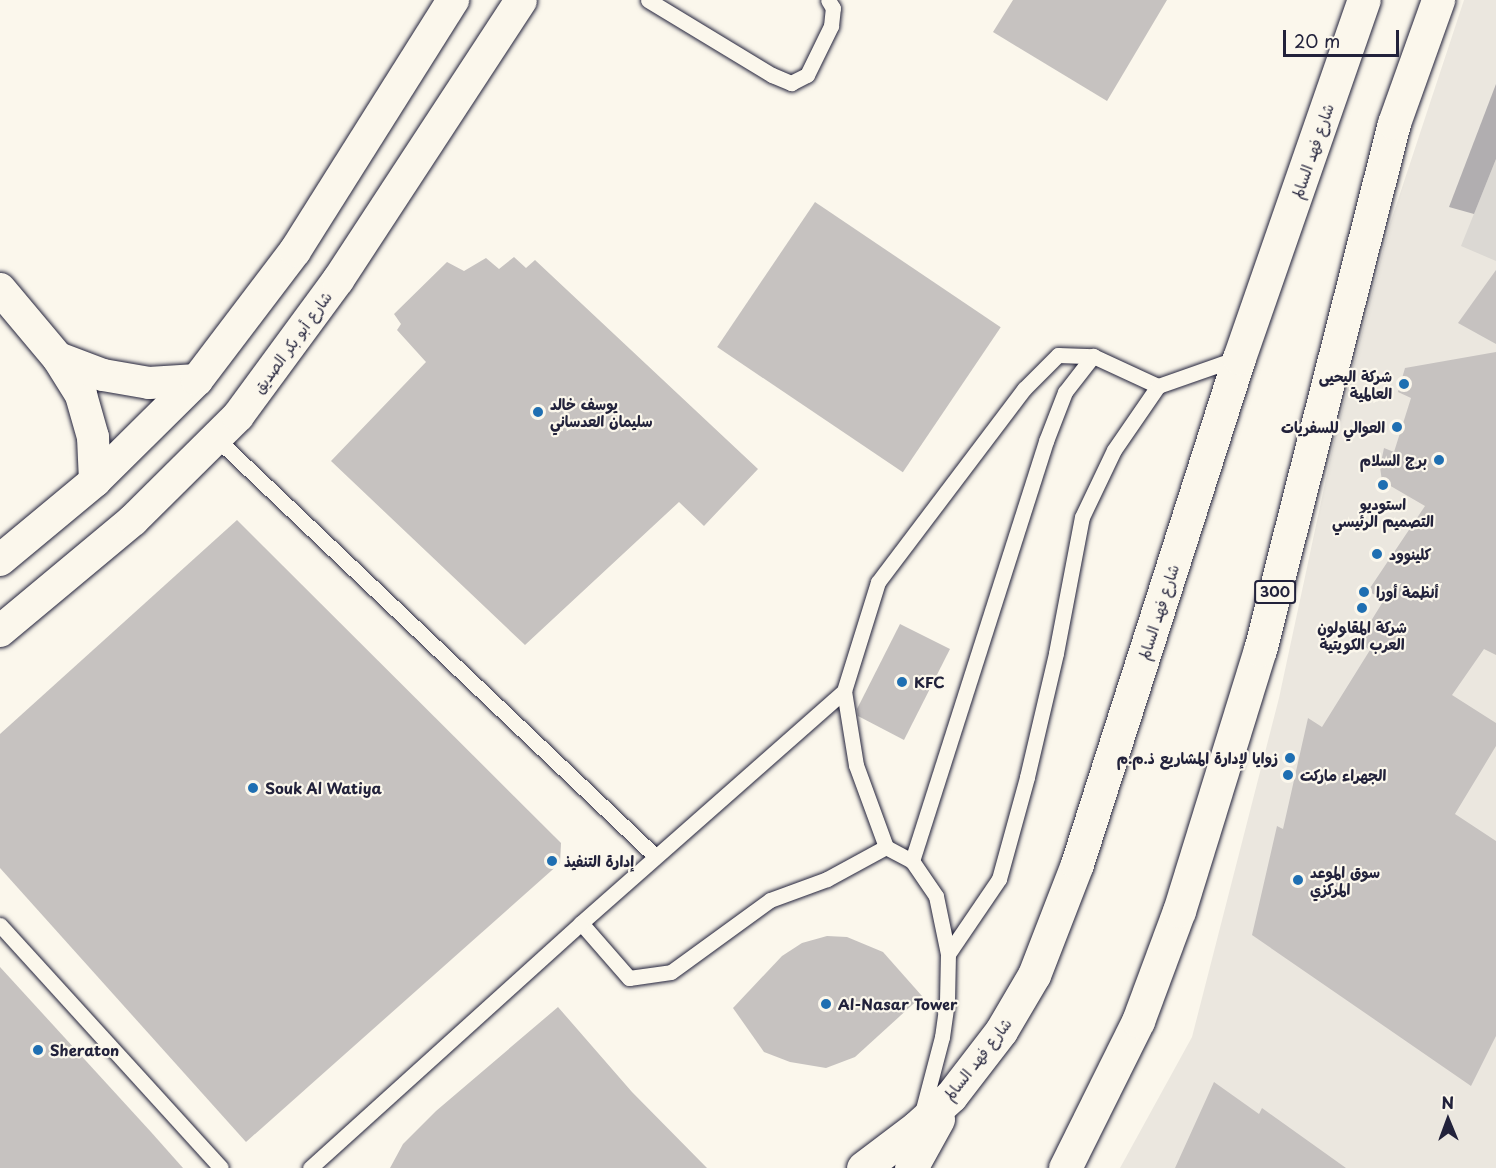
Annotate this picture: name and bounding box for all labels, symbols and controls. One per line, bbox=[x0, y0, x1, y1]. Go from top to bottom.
scale bar bbox=[1286, 18, 1402, 56]
text: 20 m bbox=[1294, 27, 1340, 54]
street label: شارع فهد السالم bbox=[1287, 101, 1337, 201]
street label: شارع أبو بكر الصديق bbox=[249, 288, 335, 396]
place label: شركة اليحيى العالمية bbox=[1319, 366, 1392, 401]
marker: شركة اليحيى العالمية bbox=[1397, 377, 1411, 391]
place label: يوسف خالد سليمان العدساني bbox=[550, 394, 653, 429]
marker: يوسف خالد سليمان العدساني bbox=[531, 405, 545, 419]
place label: العوالي للسفريات bbox=[1281, 418, 1385, 436]
marker: العوالي للسفريات bbox=[1390, 420, 1404, 434]
place label: برج السلام bbox=[1360, 451, 1427, 469]
marker: برج السلام bbox=[1432, 453, 1446, 467]
marker: استوديو التصميم الرئيسي bbox=[1376, 478, 1390, 492]
place label: استوديو التصميم الرئيسي bbox=[1332, 494, 1434, 529]
place label: كلينوود bbox=[1389, 545, 1431, 563]
marker: كلينوود bbox=[1370, 547, 1384, 561]
street label: شارع فهد السالم bbox=[1134, 562, 1182, 662]
road number: 300 bbox=[1254, 581, 1296, 603]
place label: أنظمة أورا bbox=[1376, 583, 1438, 601]
marker: أنظمة أورا bbox=[1357, 585, 1371, 599]
marker: شركة المقاولون العرب الكويتية bbox=[1355, 601, 1369, 615]
place label: شركة المقاولون العرب الكويتية bbox=[1317, 617, 1407, 652]
place label: KFC bbox=[914, 673, 945, 691]
marker: KFC bbox=[895, 675, 909, 689]
place label: زوايا لإدارة المشاريع ذ.م.م bbox=[1117, 749, 1278, 767]
marker: زوايا لإدارة المشاريع ذ.م.م bbox=[1283, 751, 1297, 765]
place label: الجهراء ماركت bbox=[1300, 766, 1386, 784]
marker: الجهراء ماركت bbox=[1281, 768, 1295, 782]
place label: Souk Al Watiya bbox=[265, 779, 385, 797]
marker: Souk Al Watiya bbox=[246, 781, 260, 795]
place label: إدارة التنفيذ bbox=[564, 852, 634, 870]
marker: إدارة التنفيذ bbox=[545, 854, 559, 868]
place label: سوق الموعد المركزي bbox=[1310, 862, 1380, 897]
marker: سوق الموعد المركزي bbox=[1291, 873, 1305, 887]
place label: Al-Nasar Tower bbox=[838, 995, 958, 1013]
marker: Al-Nasar Tower bbox=[819, 997, 833, 1011]
street label: شارع فهد السالم bbox=[939, 1014, 1015, 1104]
place label: Sheraton bbox=[50, 1041, 119, 1059]
marker: Sheraton bbox=[31, 1043, 45, 1057]
north arrow bbox=[1418, 1090, 1478, 1150]
text: N bbox=[1441, 1090, 1454, 1114]

